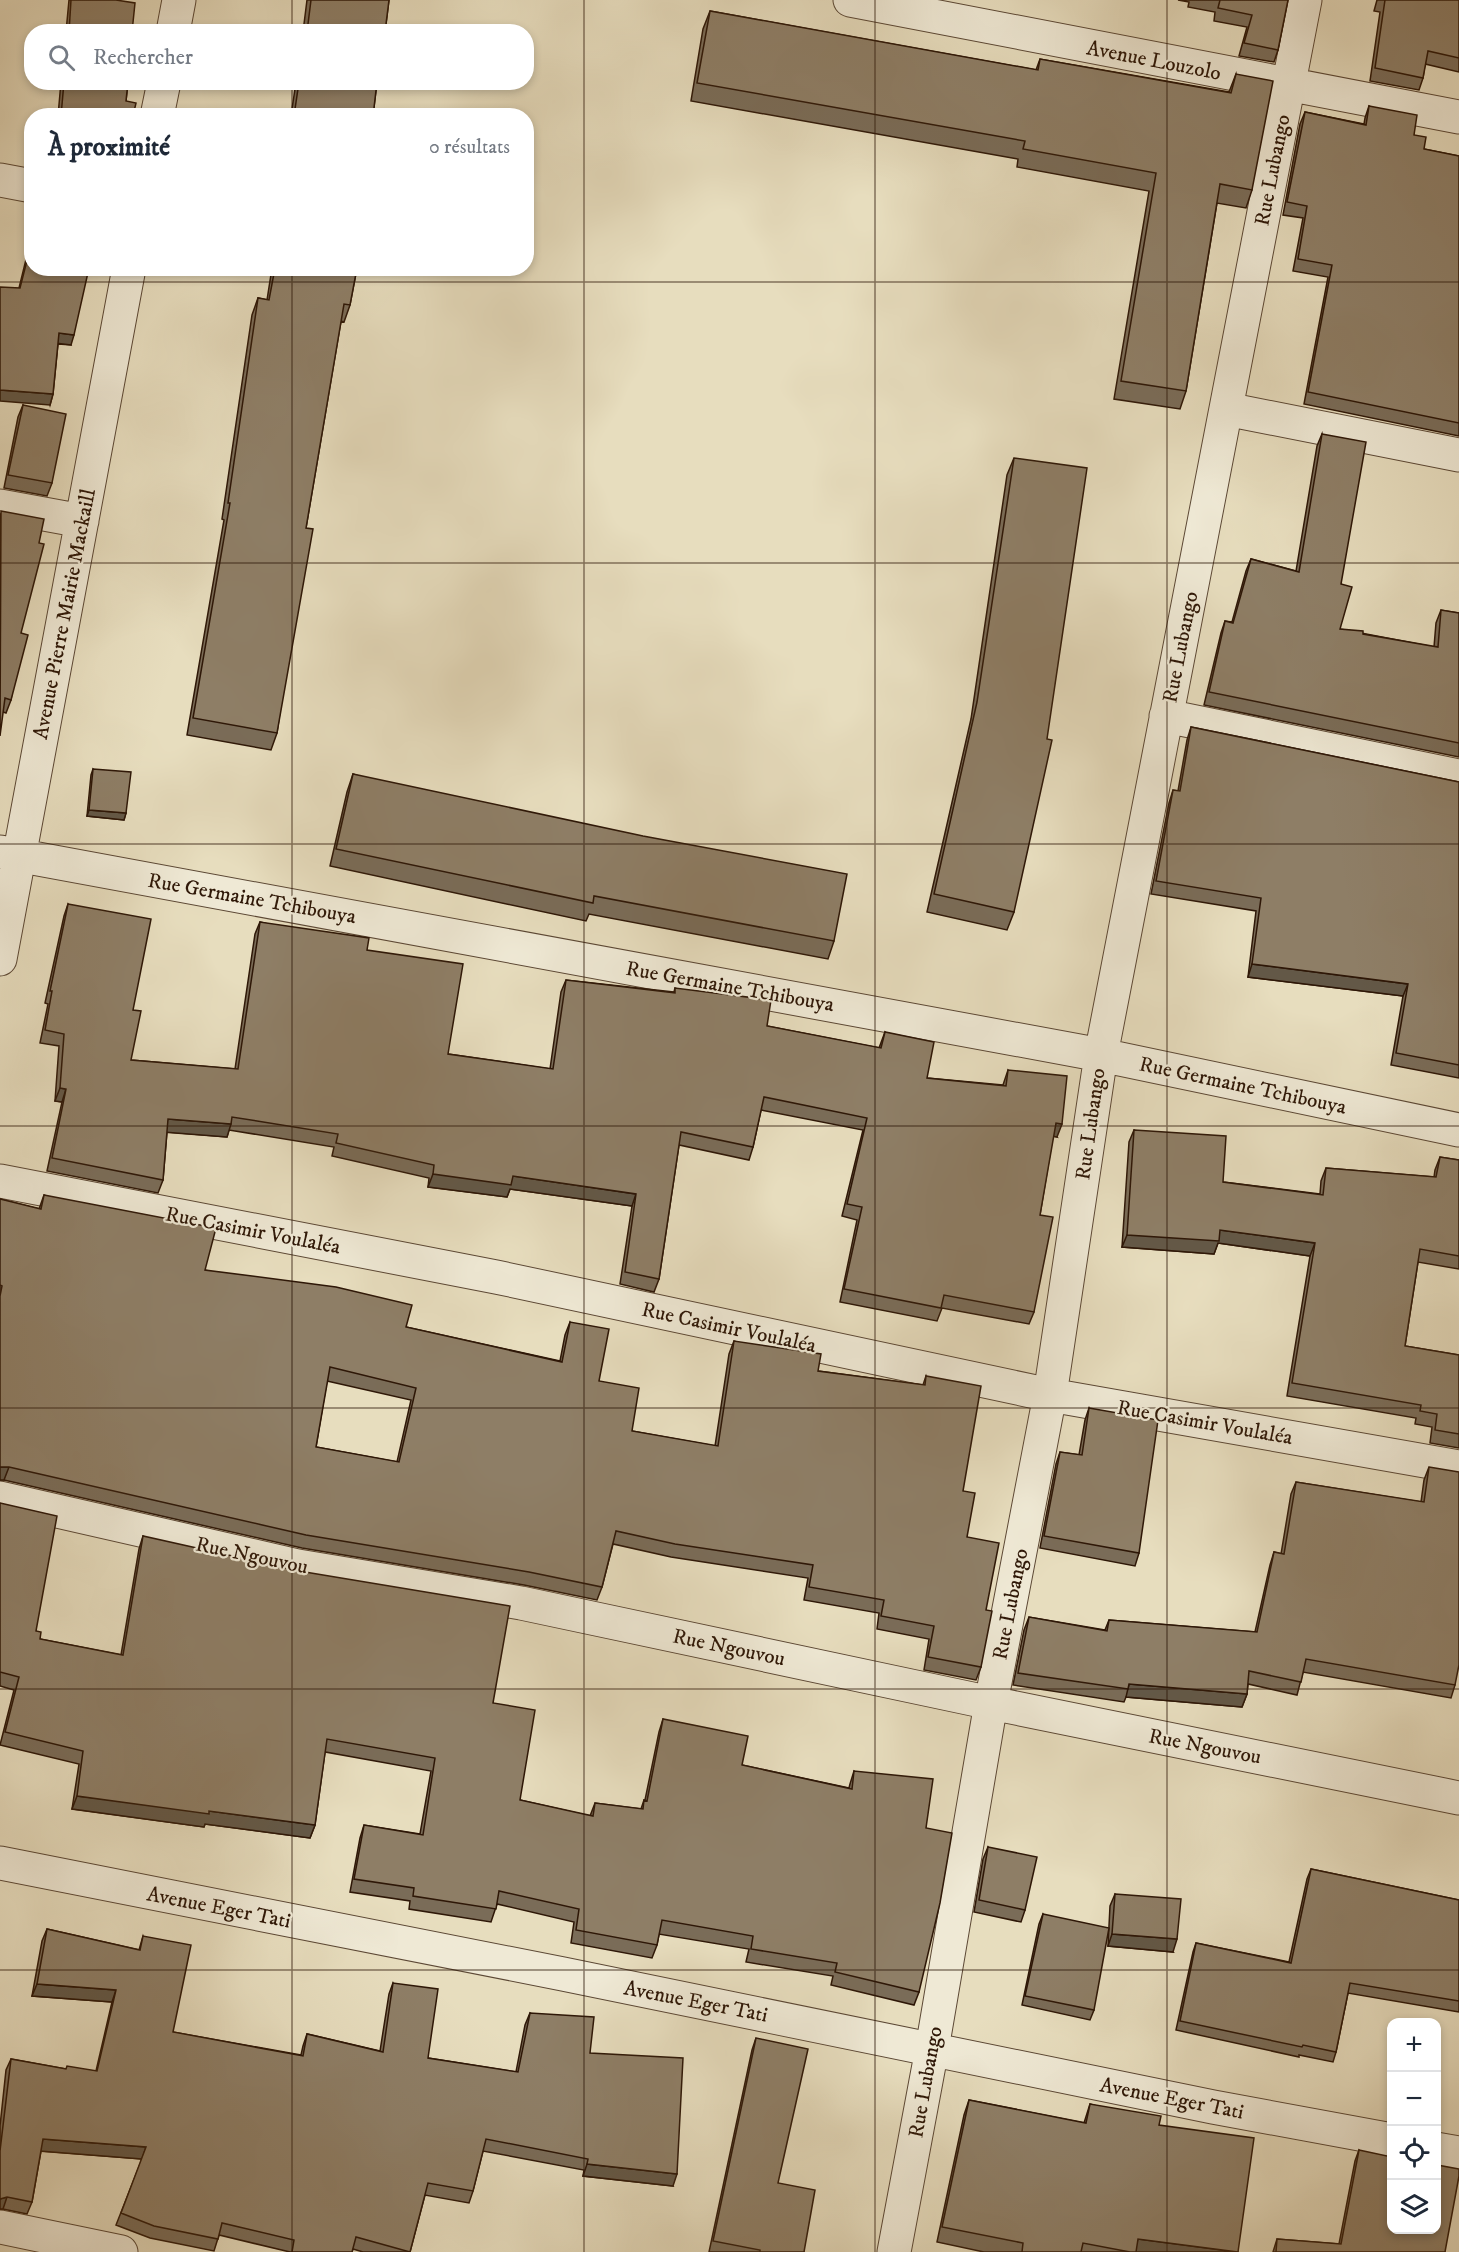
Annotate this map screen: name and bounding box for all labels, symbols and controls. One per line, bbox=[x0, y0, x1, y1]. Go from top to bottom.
search box bbox=[24, 24, 534, 90]
street label: Avenue Louzolo bbox=[1084, 35, 1223, 87]
icon: search bbox=[45, 41, 78, 74]
text: Rechercher bbox=[93, 44, 193, 71]
street label: Rue Lubango bbox=[1249, 112, 1296, 228]
text: À proximité bbox=[48, 131, 170, 164]
text: 0 résultats bbox=[429, 135, 510, 160]
street label: Avenue Pierre Mairie Mackaill bbox=[28, 486, 102, 742]
street label: Rue Lubango bbox=[1157, 589, 1204, 705]
street label: Rue Germaine Tchibouya bbox=[146, 868, 358, 930]
street label: Rue Germaine Tchibouya bbox=[624, 956, 836, 1018]
street label: Rue Germaine Tchibouya bbox=[1137, 1051, 1349, 1121]
street label: Rue Lubango bbox=[1070, 1067, 1112, 1182]
street label: Rue Casimir Voulaléa bbox=[163, 1201, 343, 1261]
street label: Rue Casimir Voulaléa bbox=[639, 1297, 818, 1359]
street label: Rue Casimir Voulaléa bbox=[1115, 1395, 1295, 1451]
street label: Rue Ngouvou bbox=[193, 1531, 310, 1581]
street label: Rue Lubango bbox=[987, 1546, 1034, 1662]
street label: Rue Ngouvou bbox=[670, 1623, 787, 1673]
street label: Rue Ngouvou bbox=[1146, 1723, 1263, 1771]
street label: Avenue Eger Tati bbox=[145, 1881, 293, 1935]
street label: Avenue Eger Tati bbox=[622, 1975, 770, 2029]
map controls bbox=[1387, 2018, 1441, 2234]
button: + bbox=[1387, 2018, 1441, 2072]
street label: Rue Lubango bbox=[903, 2024, 949, 2140]
street label: Avenue Eger Tati bbox=[1098, 2072, 1246, 2126]
button: − bbox=[1387, 2072, 1441, 2126]
button: locate bbox=[1387, 2126, 1441, 2180]
button: layers bbox=[1387, 2180, 1441, 2234]

